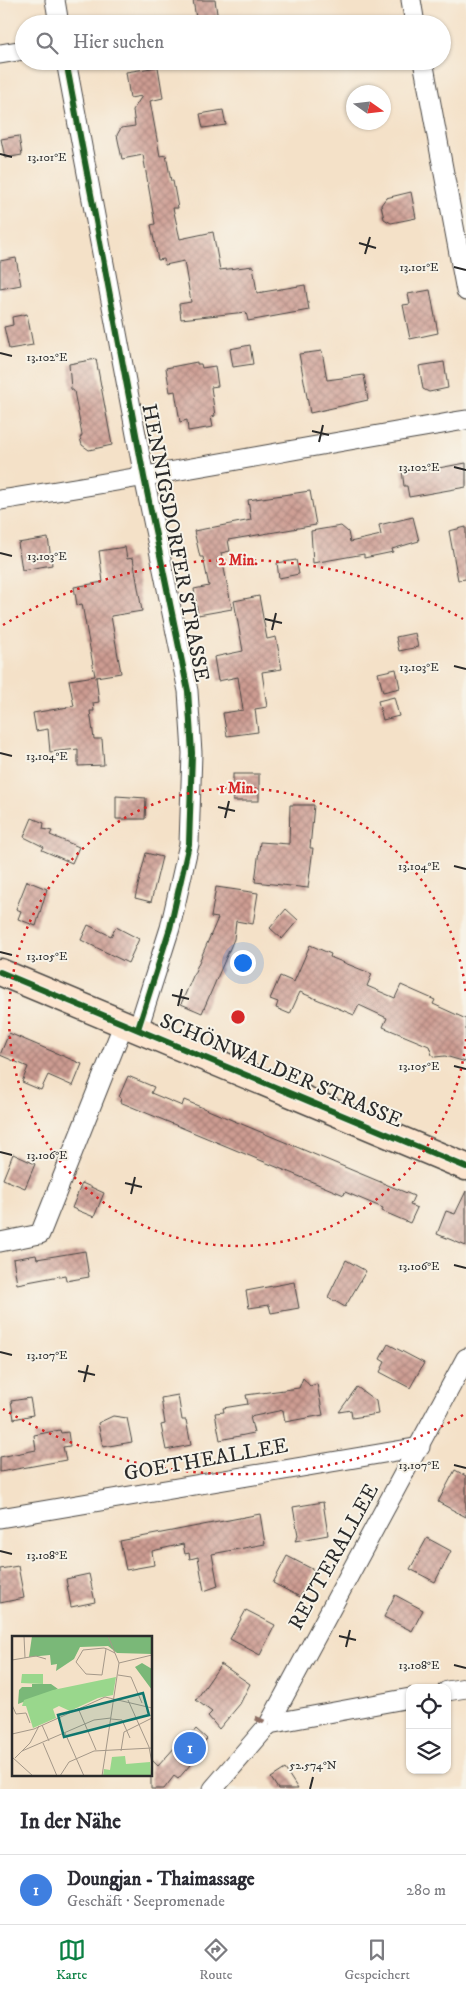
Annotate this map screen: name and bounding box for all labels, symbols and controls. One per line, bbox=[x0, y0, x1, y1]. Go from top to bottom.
search box bbox=[15, 15, 451, 70]
icon: search bbox=[33, 29, 61, 57]
text: Hier suchen bbox=[73, 31, 164, 54]
north arrow bbox=[346, 85, 391, 130]
text: 13.101°E bbox=[27, 150, 67, 165]
text: 13.101°E bbox=[399, 260, 439, 275]
text: 13.102°E bbox=[27, 350, 68, 365]
street label: HENNIGSDORFER STRASSE bbox=[135, 402, 215, 684]
text: 13.102°E bbox=[399, 460, 440, 475]
text: 13.103°E bbox=[27, 549, 67, 564]
text: 2 Min. bbox=[218, 551, 258, 570]
text: 13.103°E bbox=[399, 660, 439, 675]
text: 13.104°E bbox=[26, 749, 68, 764]
text: 1 Min. bbox=[219, 779, 257, 798]
text: 13.104°E bbox=[398, 859, 440, 874]
text: 13.105°E bbox=[27, 949, 68, 964]
your location bbox=[230, 950, 256, 976]
street label: SCHÖNWALDER STRASSE bbox=[156, 1007, 407, 1134]
centre of rings bbox=[229, 1008, 247, 1026]
text: 13.105°E bbox=[399, 1059, 440, 1074]
text: 13.106°E bbox=[26, 1148, 68, 1163]
text: 13.106°E bbox=[398, 1259, 440, 1274]
text: 13.107°E bbox=[26, 1348, 68, 1363]
street label: GOETHEALLEE bbox=[122, 1433, 290, 1487]
text: 13.107°E bbox=[398, 1458, 440, 1473]
street label: REUTERALLEE bbox=[283, 1479, 385, 1635]
text: 13.108°E bbox=[27, 1548, 68, 1563]
inset map bbox=[12, 1636, 152, 1776]
text: 13.108°E bbox=[399, 1658, 440, 1673]
map controls bbox=[406, 1684, 451, 1774]
button: locate bbox=[406, 1684, 451, 1729]
pin: 1 bbox=[174, 1729, 206, 1767]
button: layers bbox=[406, 1729, 451, 1774]
text: 52.574°N bbox=[289, 1758, 337, 1773]
text: In der Nähe bbox=[20, 1809, 121, 1835]
text: Doungjan - Thaimassage bbox=[67, 1868, 255, 1891]
text: 1 bbox=[33, 1880, 39, 1900]
text: 280 m bbox=[406, 1880, 446, 1900]
text: Geschäft · Seepromenade bbox=[67, 1891, 225, 1911]
tab: Karte bbox=[56, 1936, 87, 1984]
tab: Route bbox=[199, 1936, 232, 1984]
tab: Gespeichert bbox=[344, 1936, 410, 1984]

